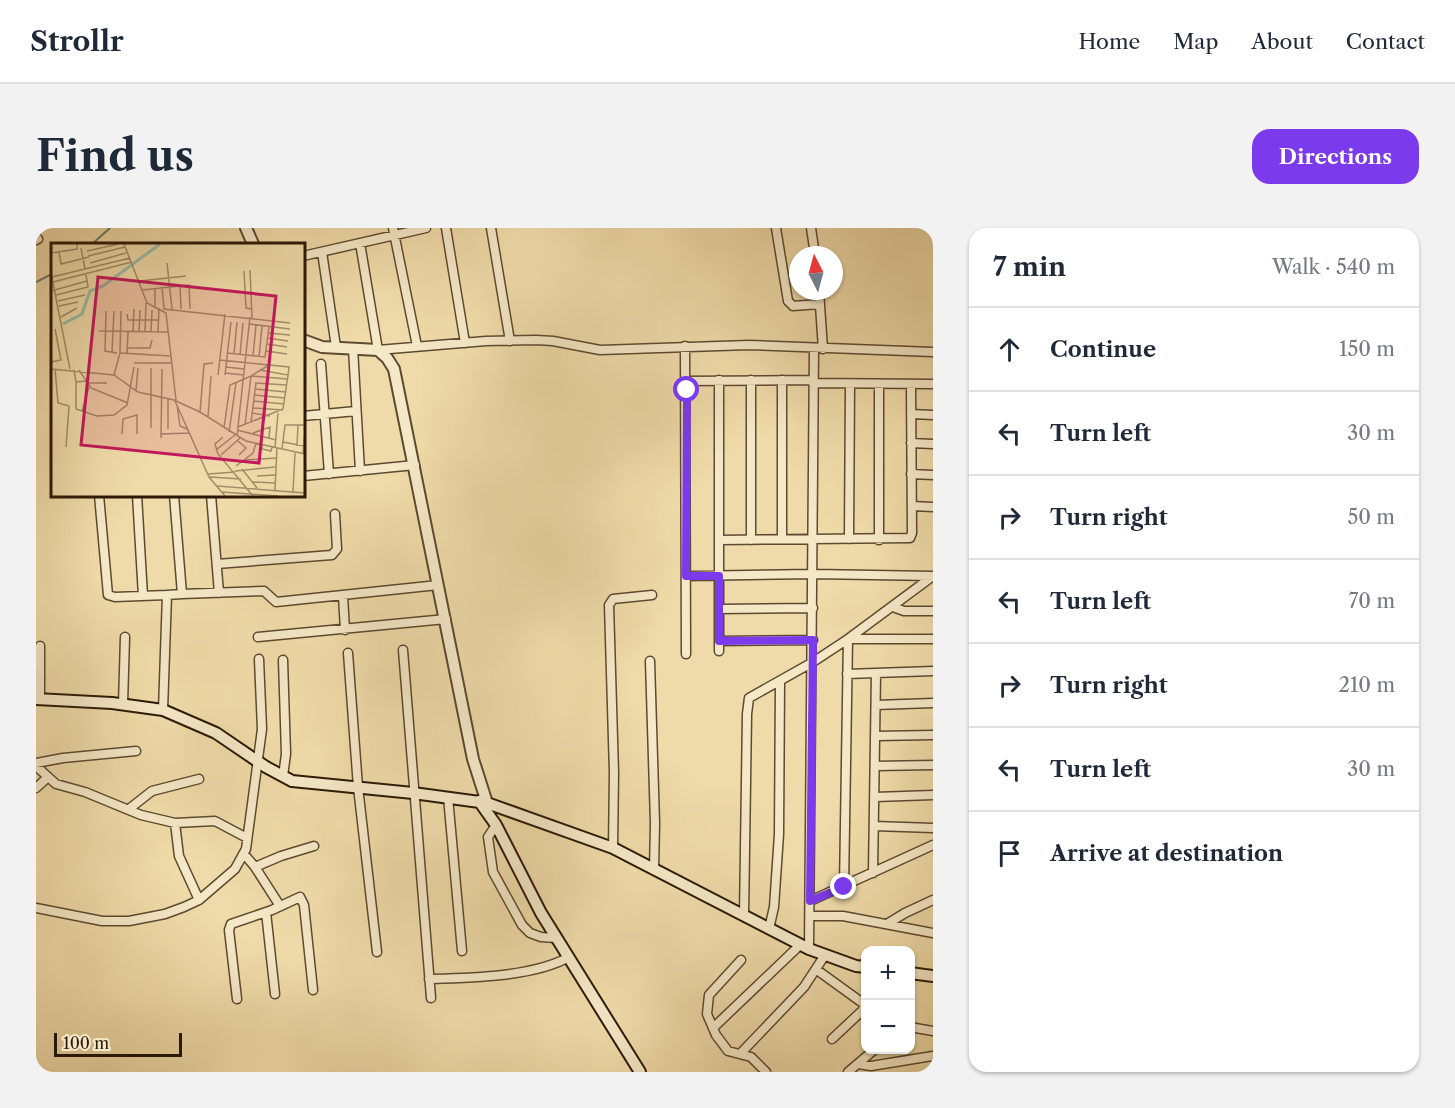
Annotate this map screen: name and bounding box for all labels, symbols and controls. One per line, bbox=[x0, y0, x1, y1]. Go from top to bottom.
text: Strollr bbox=[30, 24, 124, 58]
text: Home bbox=[1079, 29, 1140, 54]
text: Map bbox=[1173, 29, 1218, 54]
text: About bbox=[1251, 29, 1313, 54]
text: Contact bbox=[1346, 29, 1425, 54]
button: Directions bbox=[1252, 129, 1419, 184]
text: Find us bbox=[36, 130, 194, 182]
inset map bbox=[51, 243, 304, 496]
north arrow bbox=[789, 246, 843, 300]
text: 7 min bbox=[993, 251, 1066, 283]
text: Walk · 540 m bbox=[1272, 255, 1395, 279]
icon: ahead bbox=[993, 333, 1026, 366]
text: Continue bbox=[1050, 336, 1156, 363]
text: 150 m bbox=[1339, 337, 1395, 361]
route start bbox=[673, 376, 699, 402]
icon: left bbox=[993, 417, 1026, 450]
text: Turn left bbox=[1050, 420, 1151, 447]
text: 30 m bbox=[1347, 421, 1395, 445]
icon: right bbox=[993, 501, 1026, 534]
text: Turn right bbox=[1050, 504, 1168, 531]
text: 50 m bbox=[1348, 505, 1395, 529]
icon: left bbox=[993, 585, 1026, 618]
text: Turn left bbox=[1050, 588, 1151, 615]
text: 70 m bbox=[1349, 589, 1395, 613]
icon: right bbox=[993, 669, 1026, 702]
text: Turn right bbox=[1050, 672, 1168, 699]
text: 210 m bbox=[1338, 673, 1395, 697]
icon: left bbox=[993, 753, 1026, 786]
text: Turn left bbox=[1050, 756, 1151, 783]
text: 30 m bbox=[1347, 757, 1395, 781]
icon: arrive bbox=[993, 837, 1026, 870]
text: Arrive at destination bbox=[1050, 840, 1283, 867]
route end bbox=[830, 873, 856, 899]
map controls bbox=[861, 946, 915, 1054]
button: + bbox=[861, 946, 915, 1000]
button: − bbox=[861, 1000, 915, 1054]
scale bar bbox=[54, 1030, 182, 1058]
text: 100 m bbox=[63, 1033, 109, 1053]

